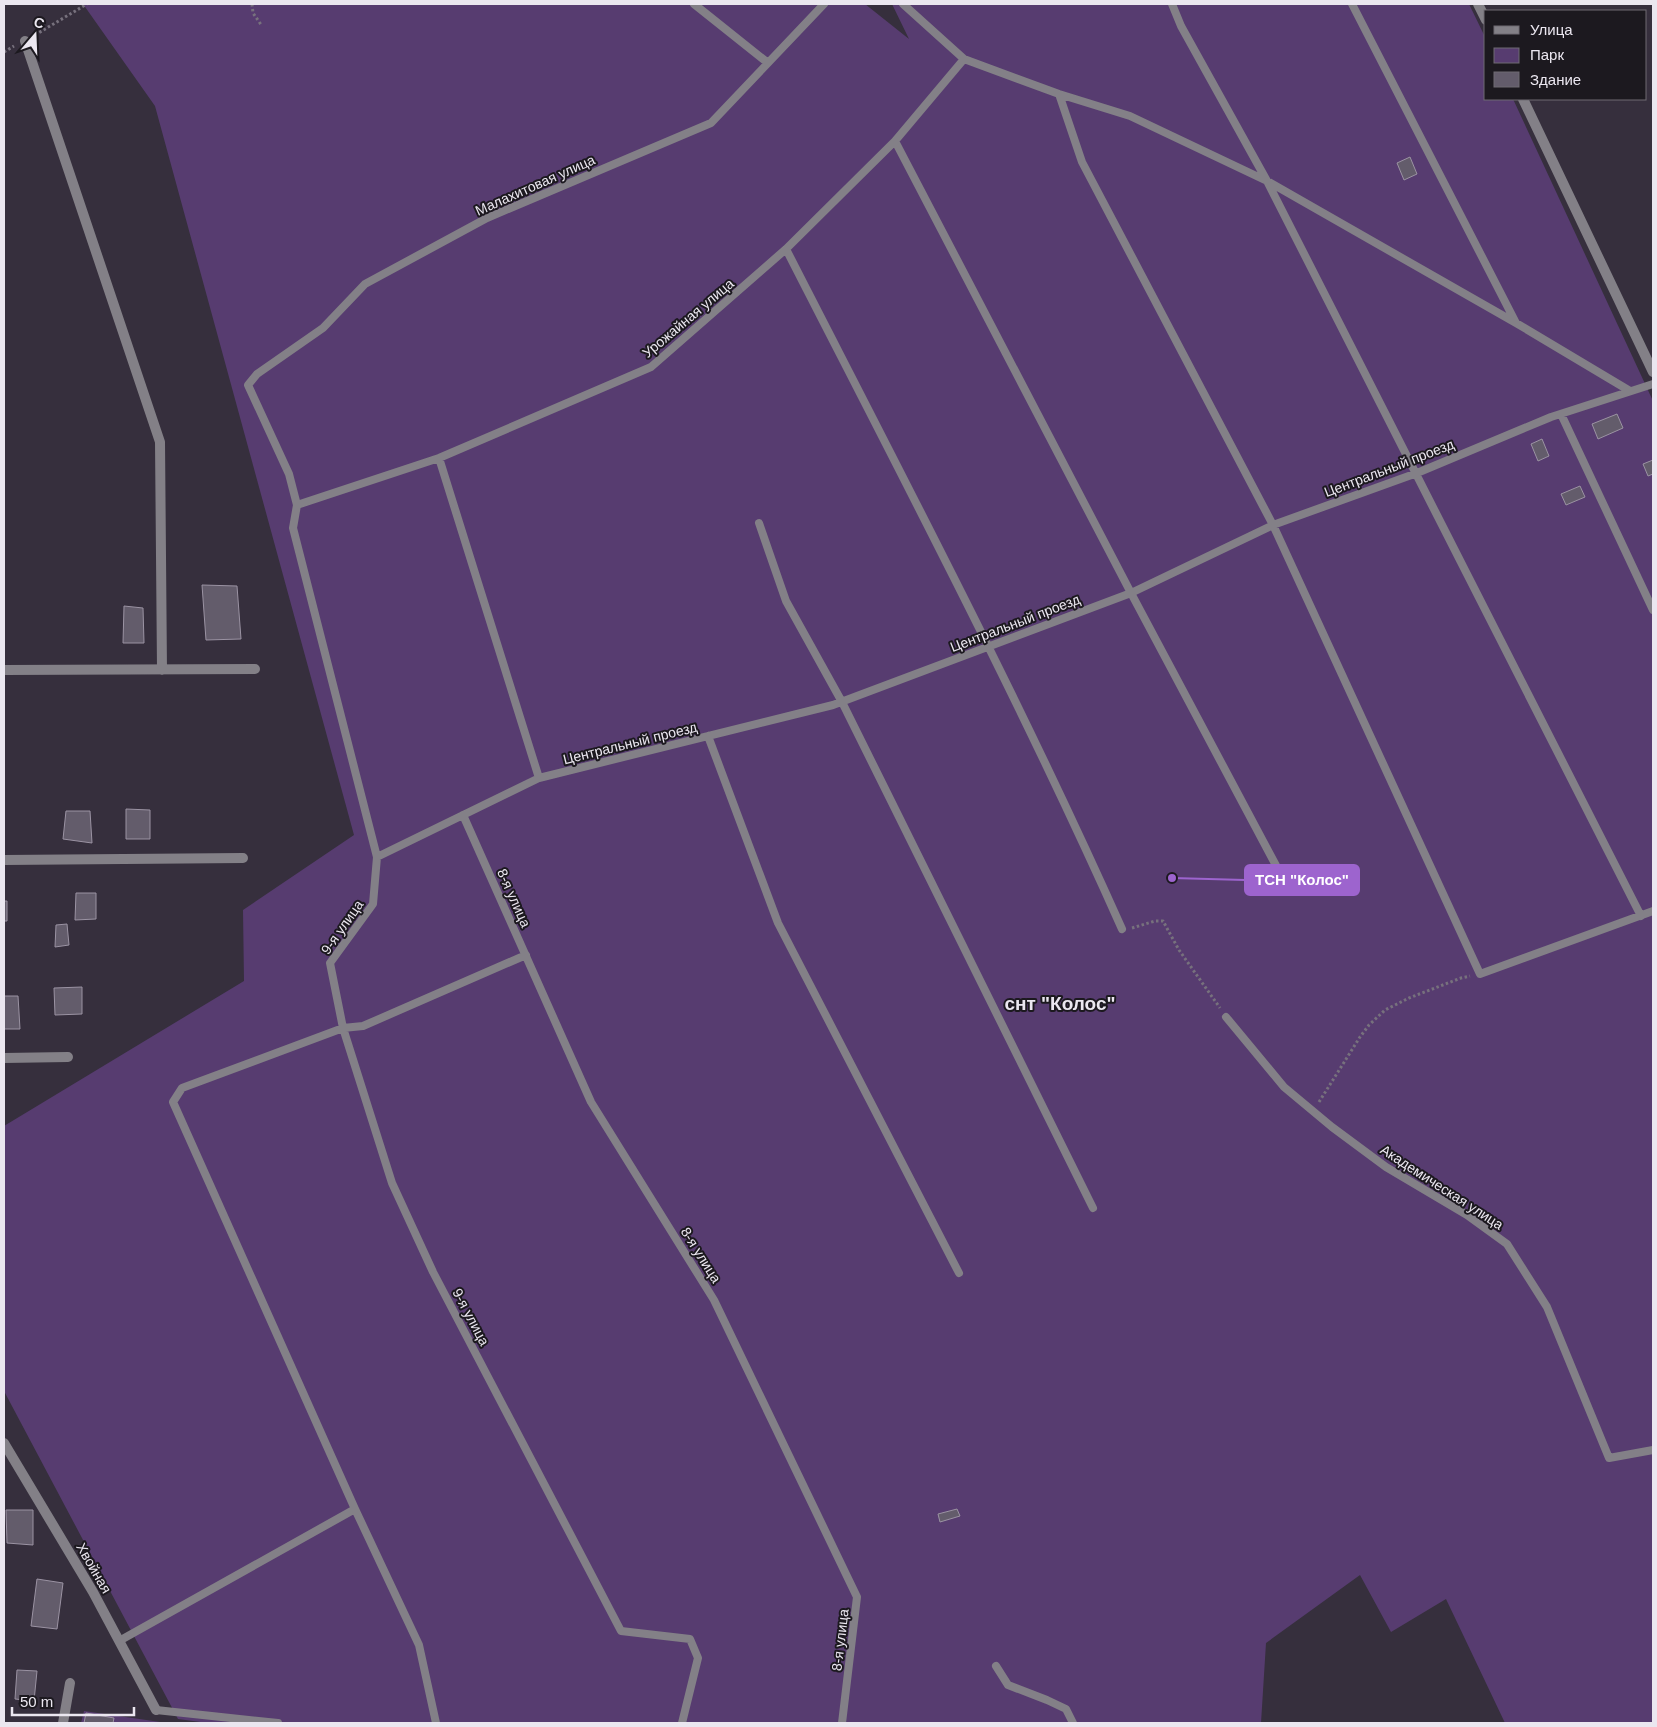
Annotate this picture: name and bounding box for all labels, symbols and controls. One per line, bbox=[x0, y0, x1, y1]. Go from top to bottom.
north arrow bbox=[10, 10, 60, 60]
legend bbox=[1484, 10, 1647, 100]
text: С bbox=[32, 13, 47, 32]
text: Улица bbox=[1530, 21, 1573, 38]
text: Парк bbox=[1530, 46, 1564, 63]
text: Здание bbox=[1530, 71, 1581, 88]
street label: Малахитовая улица bbox=[473, 151, 598, 219]
street label: Урожайная улица bbox=[639, 275, 737, 361]
street label: Центральный проезд bbox=[1322, 436, 1456, 500]
street label: Центральный проезд bbox=[948, 591, 1082, 655]
street label: Центральный проезд bbox=[561, 719, 699, 767]
callout: ТСН "Колос" bbox=[1245, 865, 1359, 895]
street label: 8-я улица bbox=[494, 866, 534, 930]
text: ТСН "Колос" bbox=[1255, 871, 1349, 888]
street label: 9-я улица bbox=[318, 897, 367, 957]
district label: снт "Колос" bbox=[1004, 993, 1116, 1014]
street label: Академическая улица bbox=[1378, 1141, 1507, 1233]
street label: 8-я улица bbox=[678, 1224, 724, 1286]
street label: 9-я улица bbox=[449, 1286, 493, 1348]
street label: Хвойная bbox=[73, 1540, 115, 1596]
street label: 8-я улица bbox=[828, 1608, 852, 1672]
scale bar bbox=[12, 1684, 135, 1716]
text: 50 m bbox=[20, 1693, 53, 1710]

